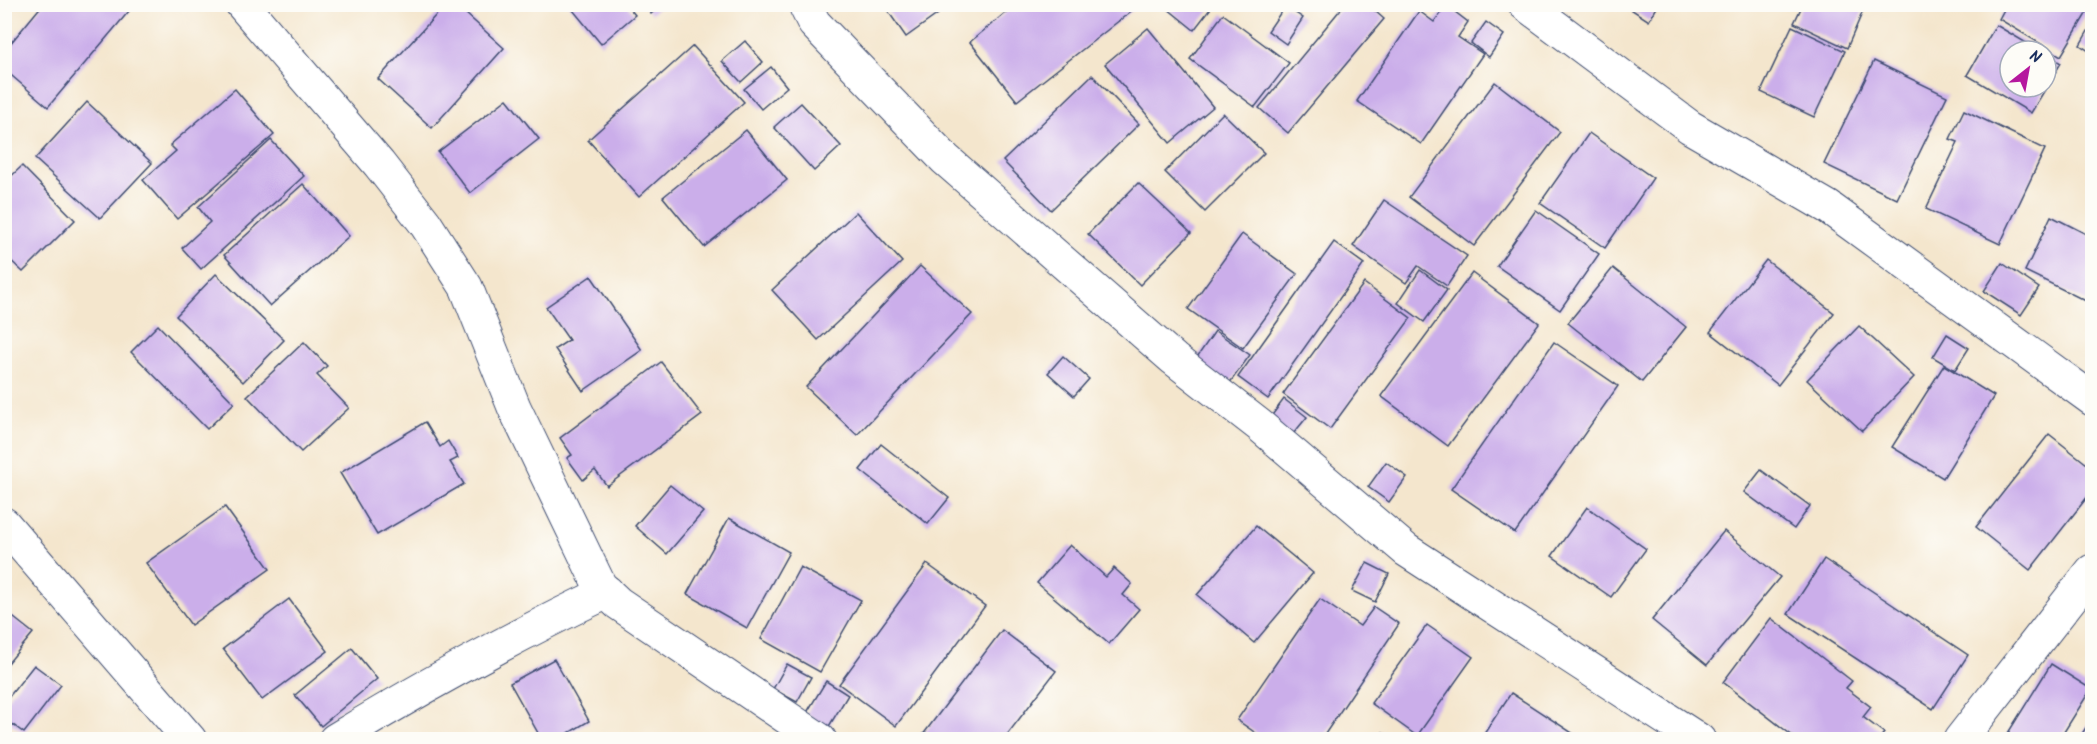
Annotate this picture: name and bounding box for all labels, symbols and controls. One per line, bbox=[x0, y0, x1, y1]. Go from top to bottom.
north arrow bbox=[1998, 39, 2058, 99]
text: N bbox=[2024, 44, 2046, 71]

